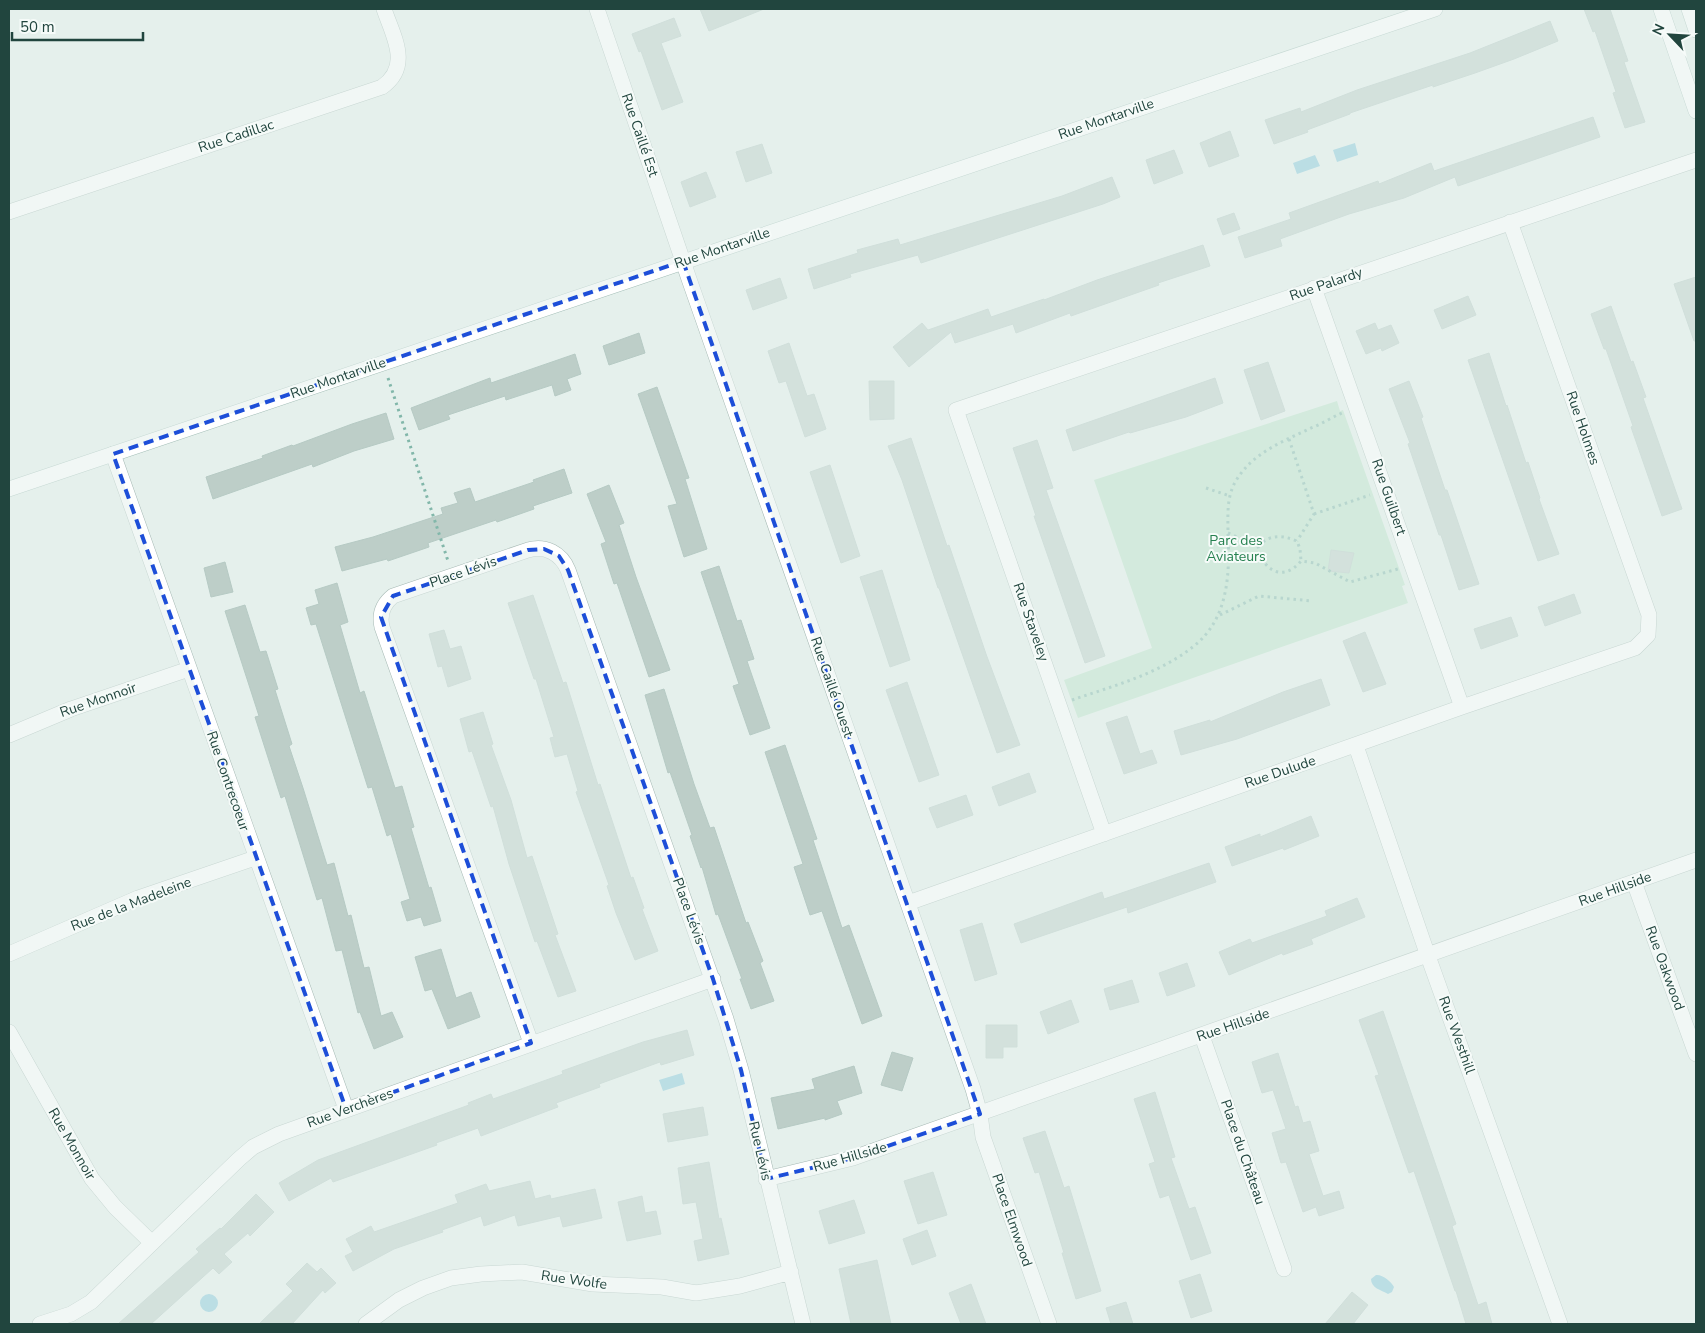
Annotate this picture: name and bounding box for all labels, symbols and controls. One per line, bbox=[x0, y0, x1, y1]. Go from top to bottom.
scale bar bbox=[12, 10, 144, 42]
north arrow bbox=[1645, 10, 1695, 60]
text: 50 m bbox=[20, 17, 55, 37]
text: N bbox=[1648, 21, 1669, 38]
street label: Rue Caillé Est bbox=[617, 91, 663, 179]
street label: Rue Montarville bbox=[1056, 94, 1156, 144]
street label: Rue Cadillac bbox=[196, 115, 277, 157]
street label: Rue Montarville bbox=[672, 223, 772, 273]
street label: Rue Palardy bbox=[1287, 262, 1366, 305]
street label: Rue Montarville bbox=[288, 353, 388, 403]
street label: Rue Holmes bbox=[1561, 388, 1605, 468]
street label: Rue Guilbert bbox=[1367, 456, 1411, 538]
park label: Parc des Aviateurs bbox=[1206, 531, 1266, 566]
street label: Place Lévis bbox=[427, 552, 499, 592]
street label: Rue Staveley bbox=[1009, 580, 1054, 665]
street label: Rue Caillé Ouest bbox=[806, 634, 858, 740]
street label: Rue Monnoir bbox=[57, 678, 139, 722]
street label: Rue Contrecoeur bbox=[202, 728, 254, 834]
street label: Rue Dulude bbox=[1242, 751, 1318, 793]
street label: Rue Hillside bbox=[1576, 867, 1654, 911]
street label: Rue de la Madeleine bbox=[68, 872, 194, 936]
street label: Place Lévis bbox=[668, 875, 710, 947]
street label: Rue Oakwood bbox=[1641, 923, 1689, 1013]
street label: Rue Westhill bbox=[1434, 994, 1480, 1077]
street label: Rue Hillside bbox=[1194, 1004, 1272, 1046]
street label: Rue Verchères bbox=[304, 1084, 396, 1132]
street label: Place du Château bbox=[1216, 1097, 1270, 1207]
street label: Rue Monnoir bbox=[44, 1105, 100, 1183]
street label: Rue Lévis bbox=[744, 1119, 776, 1183]
street label: Rue Hillside bbox=[811, 1137, 889, 1177]
street label: Place Elmwood bbox=[987, 1171, 1037, 1269]
street label: Rue Wolfe bbox=[540, 1266, 608, 1294]

